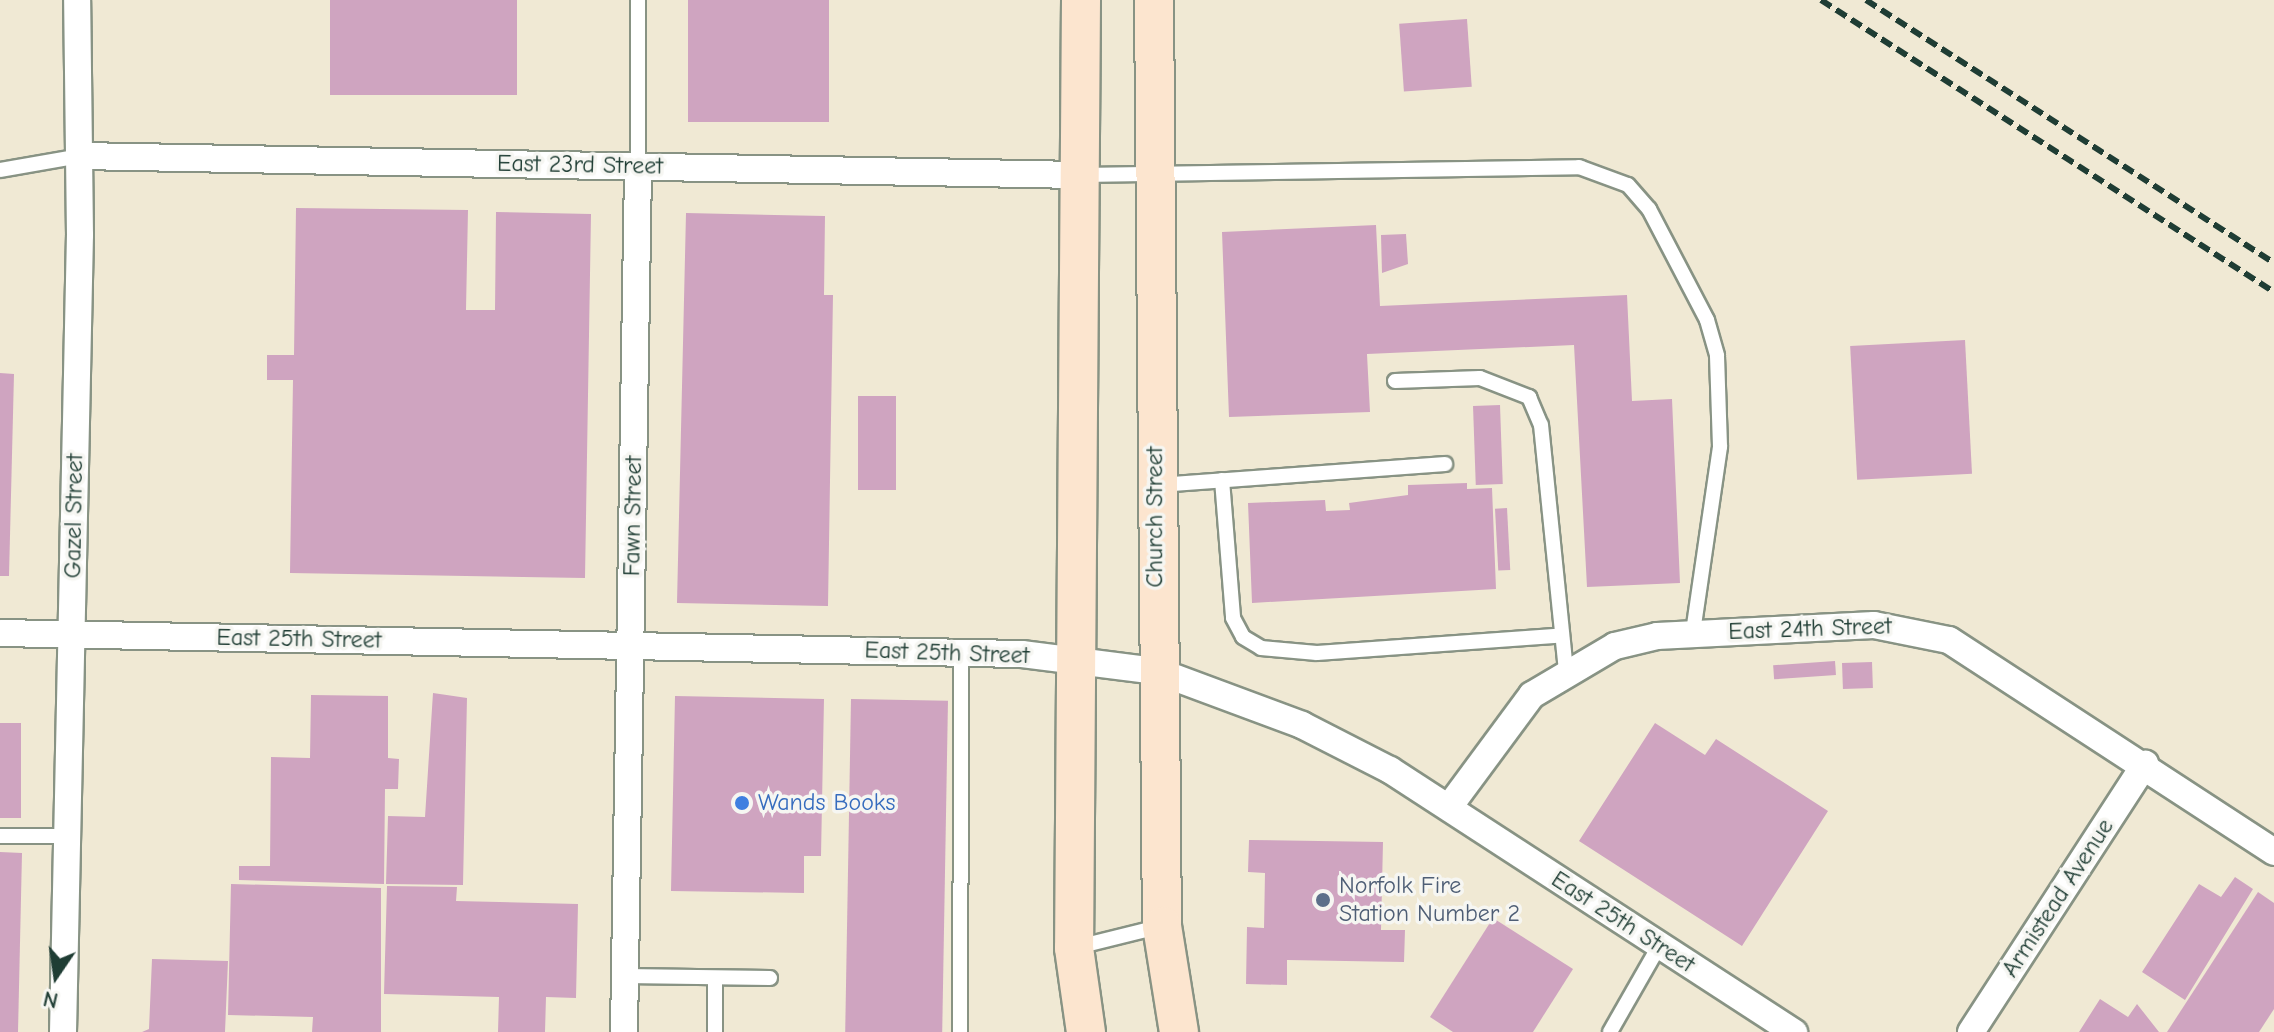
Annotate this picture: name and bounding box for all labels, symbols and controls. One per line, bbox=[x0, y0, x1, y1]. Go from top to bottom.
street label: East 23rd Street bbox=[497, 149, 663, 181]
street label: Church Street bbox=[1141, 446, 1169, 588]
street label: Gazel Street bbox=[59, 453, 89, 579]
street label: Fawn Street bbox=[618, 455, 648, 577]
street label: East 24th Street bbox=[1728, 612, 1892, 646]
street label: East 25th Street bbox=[216, 623, 382, 655]
street label: East 25th Street bbox=[864, 636, 1030, 670]
place label: Wands Books bbox=[758, 789, 895, 817]
marker: Wands Books bbox=[733, 794, 751, 812]
street label: Armistead Avenue bbox=[1996, 813, 2120, 983]
street label: East 25th Street bbox=[1546, 865, 1700, 979]
place label: Norfolk Fire Station Number 2 bbox=[1339, 872, 1520, 928]
marker: Norfolk Fire Station Number 2 bbox=[1314, 891, 1332, 909]
north arrow bbox=[16, 936, 96, 1016]
text: N bbox=[41, 985, 61, 1014]

